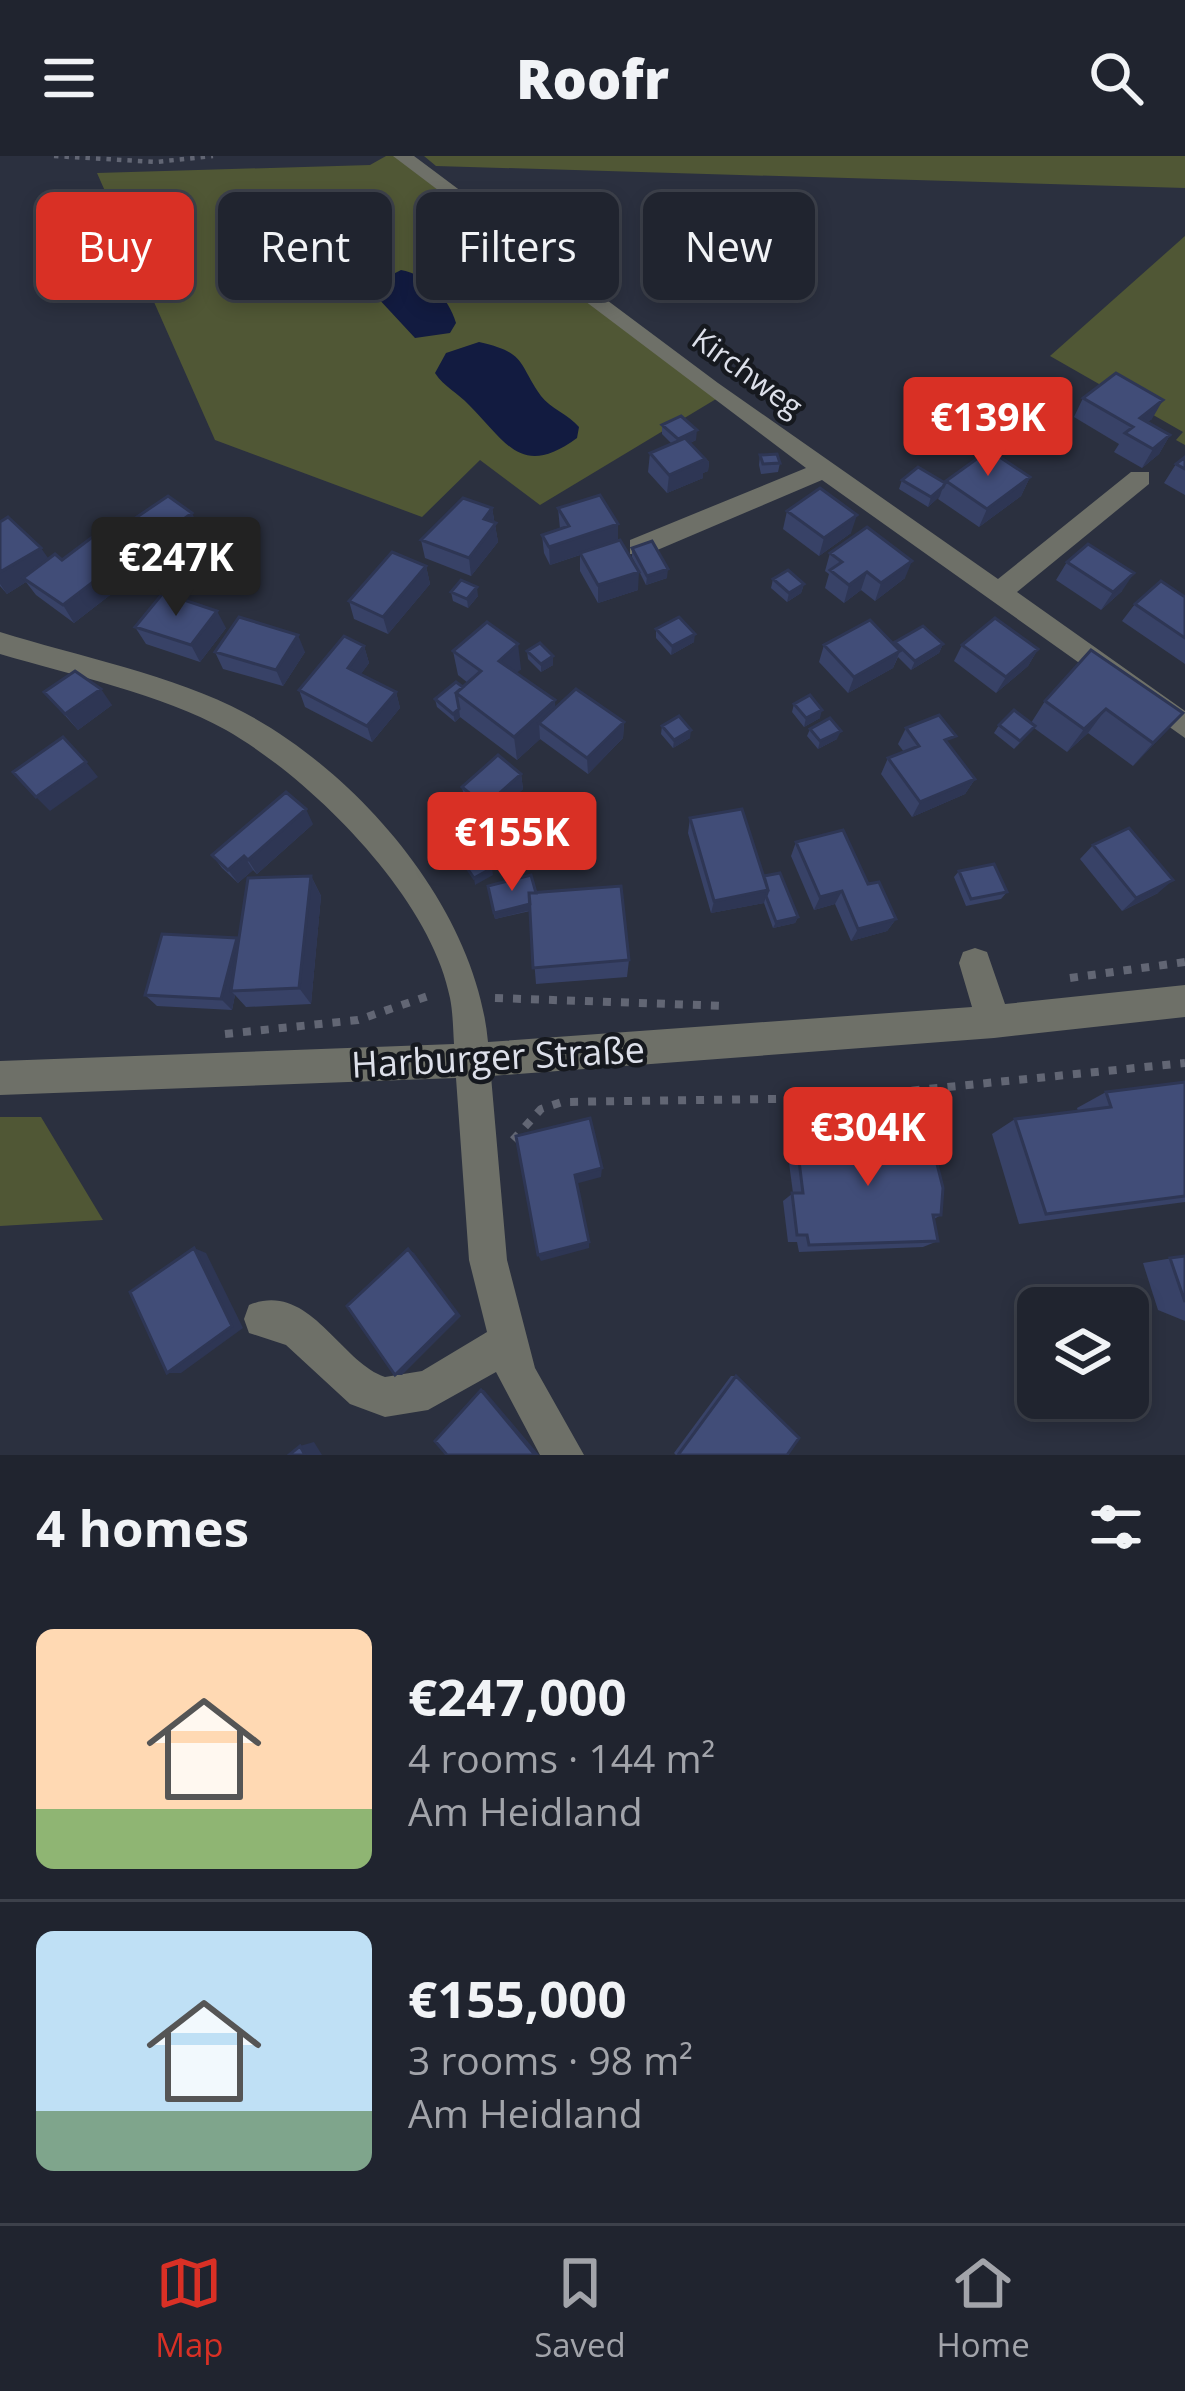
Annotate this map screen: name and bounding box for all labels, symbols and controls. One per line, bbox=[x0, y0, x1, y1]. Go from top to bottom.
text: Roofr bbox=[516, 41, 669, 115]
icon: menu bbox=[36, 45, 102, 111]
icon: search bbox=[1083, 45, 1149, 111]
chip: Buy bbox=[36, 192, 194, 300]
chip: Rent bbox=[218, 192, 392, 300]
chip: Filters bbox=[416, 192, 619, 300]
chip: New bbox=[643, 192, 815, 300]
street label: Kirchweg bbox=[684, 318, 811, 426]
pin: €139K bbox=[904, 377, 1072, 479]
text: €139K bbox=[930, 389, 1046, 442]
pin: €247K bbox=[92, 517, 260, 619]
text: €247K bbox=[118, 529, 234, 582]
pin: €155K bbox=[428, 792, 596, 894]
text: €155K bbox=[454, 804, 570, 857]
street label: Harburger Straße bbox=[350, 1024, 646, 1089]
pin: €304K bbox=[784, 1087, 952, 1189]
text: €304K bbox=[810, 1099, 926, 1152]
map controls bbox=[1017, 1287, 1149, 1419]
button: layers bbox=[1017, 1287, 1149, 1419]
text: 4 homes bbox=[36, 1492, 249, 1562]
icon: filters bbox=[1083, 1494, 1149, 1560]
text: €247,000 bbox=[408, 1661, 627, 1731]
icon: home bbox=[132, 1677, 276, 1821]
text: 4 rooms · 144 m² bbox=[408, 1731, 715, 1784]
text: Am Heidland bbox=[408, 1784, 643, 1837]
text: €155,000 bbox=[408, 1963, 627, 2033]
icon: home bbox=[132, 1979, 276, 2123]
text: 3 rooms · 98 m² bbox=[408, 2033, 693, 2086]
text: Am Heidland bbox=[408, 2086, 643, 2139]
tab: Map bbox=[155, 2250, 224, 2367]
tab: Saved bbox=[534, 2250, 626, 2367]
tab: Home bbox=[936, 2250, 1030, 2367]

